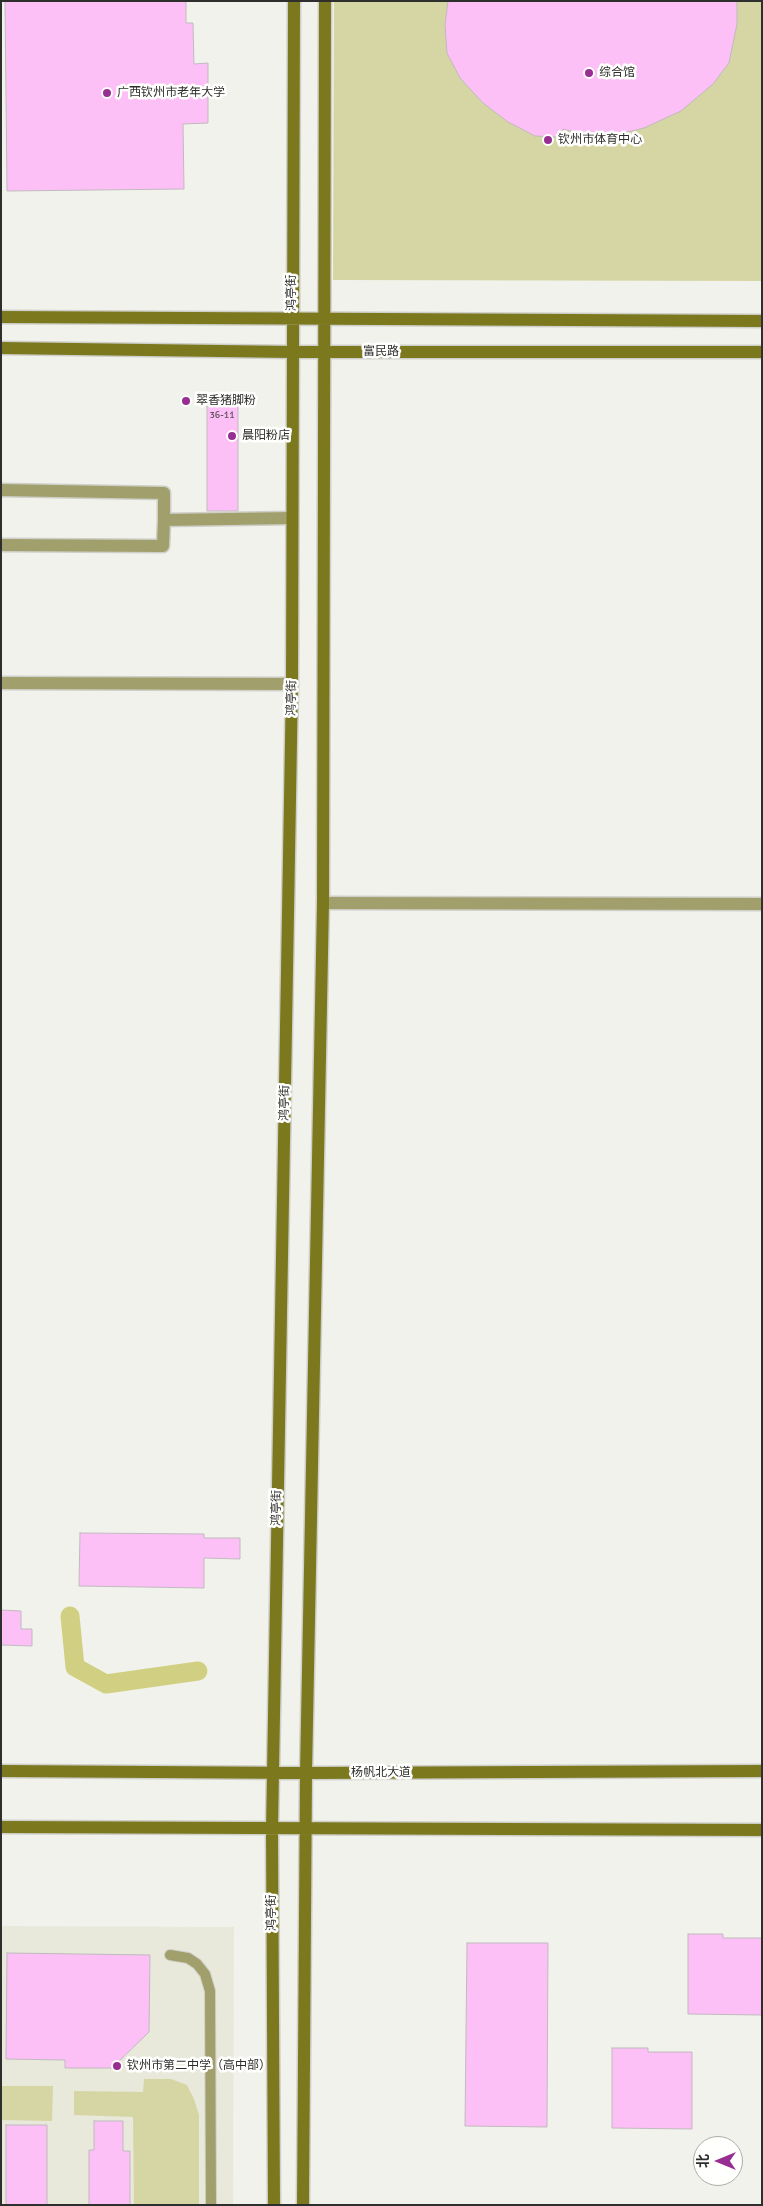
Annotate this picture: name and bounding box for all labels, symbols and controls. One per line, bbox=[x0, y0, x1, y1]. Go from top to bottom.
place label: 综合馆 bbox=[599, 66, 635, 80]
marker: 综合馆 bbox=[583, 67, 595, 79]
place label: 广西钦州市老年大学 bbox=[117, 86, 225, 100]
marker: 广西钦州市老年大学 bbox=[101, 87, 113, 99]
place label: 钦州市体育中心 bbox=[558, 133, 642, 147]
marker: 钦州市体育中心 bbox=[542, 134, 554, 146]
street label: 鸿亭街 bbox=[285, 275, 299, 311]
street label: 富民路 bbox=[363, 345, 399, 359]
place label: 翠香猪脚粉 bbox=[196, 394, 256, 408]
marker: 翠香猪脚粉 bbox=[180, 395, 192, 407]
house number: 36-11 bbox=[209, 409, 235, 421]
place label: 晨阳粉店 bbox=[242, 429, 290, 443]
marker: 晨阳粉店 bbox=[226, 430, 238, 442]
street label: 鸿亭街 bbox=[284, 680, 300, 716]
street label: 鸿亭街 bbox=[277, 1085, 293, 1121]
street label: 鸿亭街 bbox=[269, 1490, 285, 1526]
street label: 杨帆北大道 bbox=[351, 1766, 411, 1780]
street label: 鸿亭街 bbox=[265, 1895, 279, 1931]
place label: 钦州市第二中学（高中部） bbox=[127, 2059, 271, 2073]
marker: 钦州市第二中学（高中部） bbox=[111, 2060, 123, 2072]
north arrow bbox=[693, 2136, 743, 2186]
text: 北 bbox=[695, 2154, 712, 2168]

